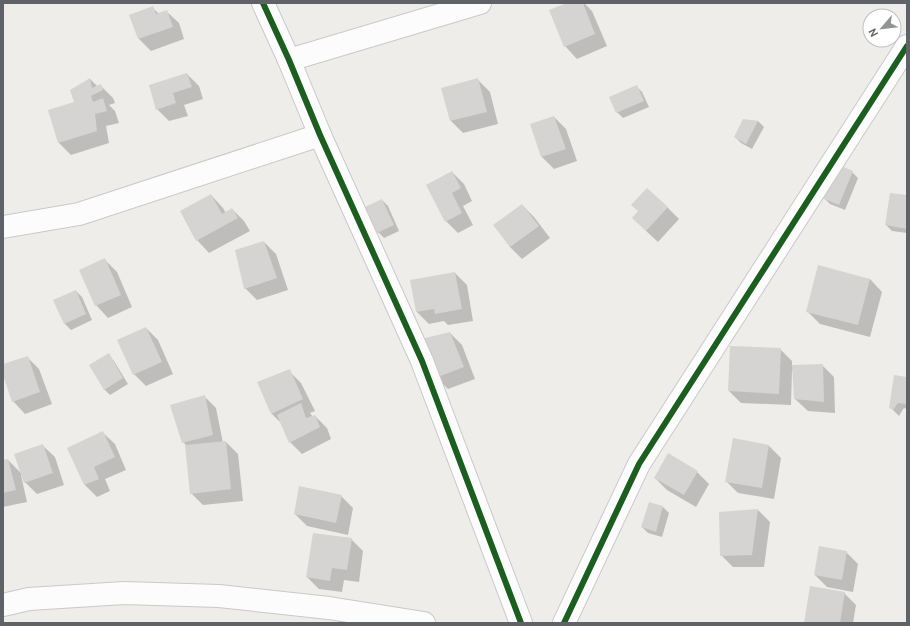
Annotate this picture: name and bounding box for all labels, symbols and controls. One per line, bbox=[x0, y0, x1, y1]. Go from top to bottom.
north arrow bbox=[862, 8, 902, 48]
text: N bbox=[865, 26, 881, 39]

